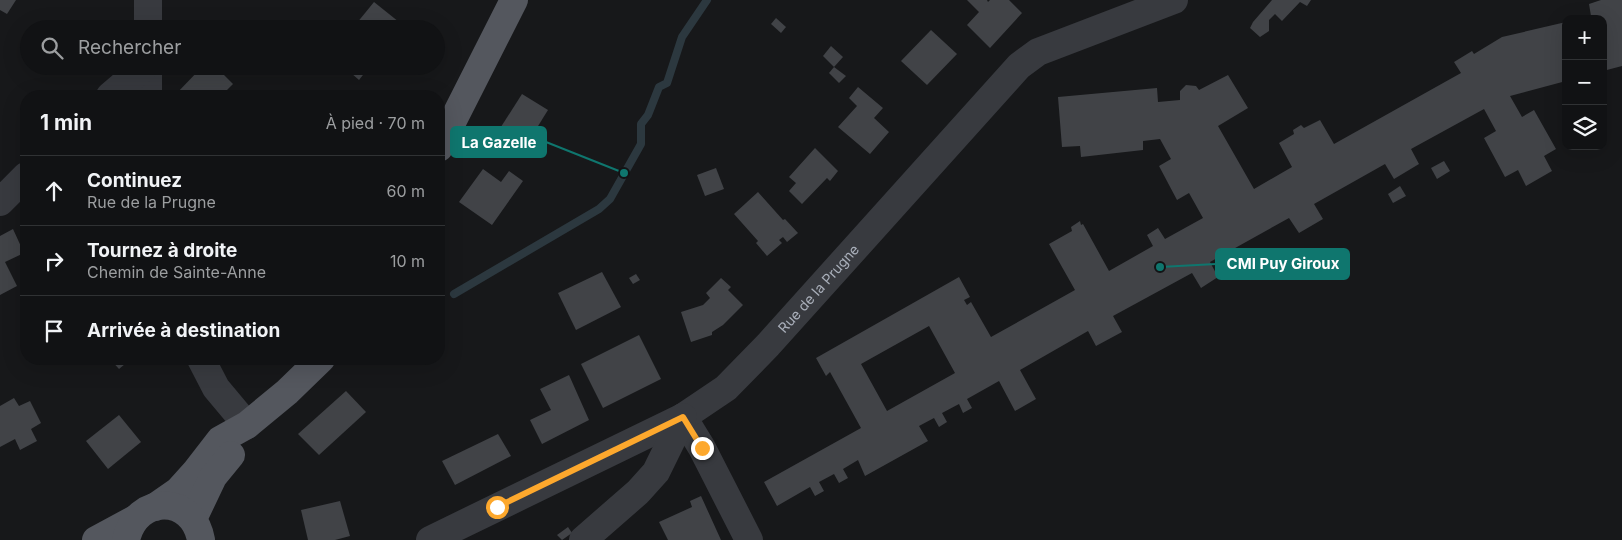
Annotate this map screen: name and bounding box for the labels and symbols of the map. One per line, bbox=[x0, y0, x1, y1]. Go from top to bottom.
callout: La Gazelle bbox=[451, 127, 546, 157]
text: La Gazelle bbox=[462, 133, 537, 152]
street label: Rue de la Prugne bbox=[774, 241, 862, 336]
callout: CMI Puy Giroux bbox=[1216, 249, 1349, 279]
text: CMI Puy Giroux bbox=[1227, 254, 1340, 273]
route end bbox=[691, 437, 714, 460]
route start bbox=[486, 496, 509, 519]

